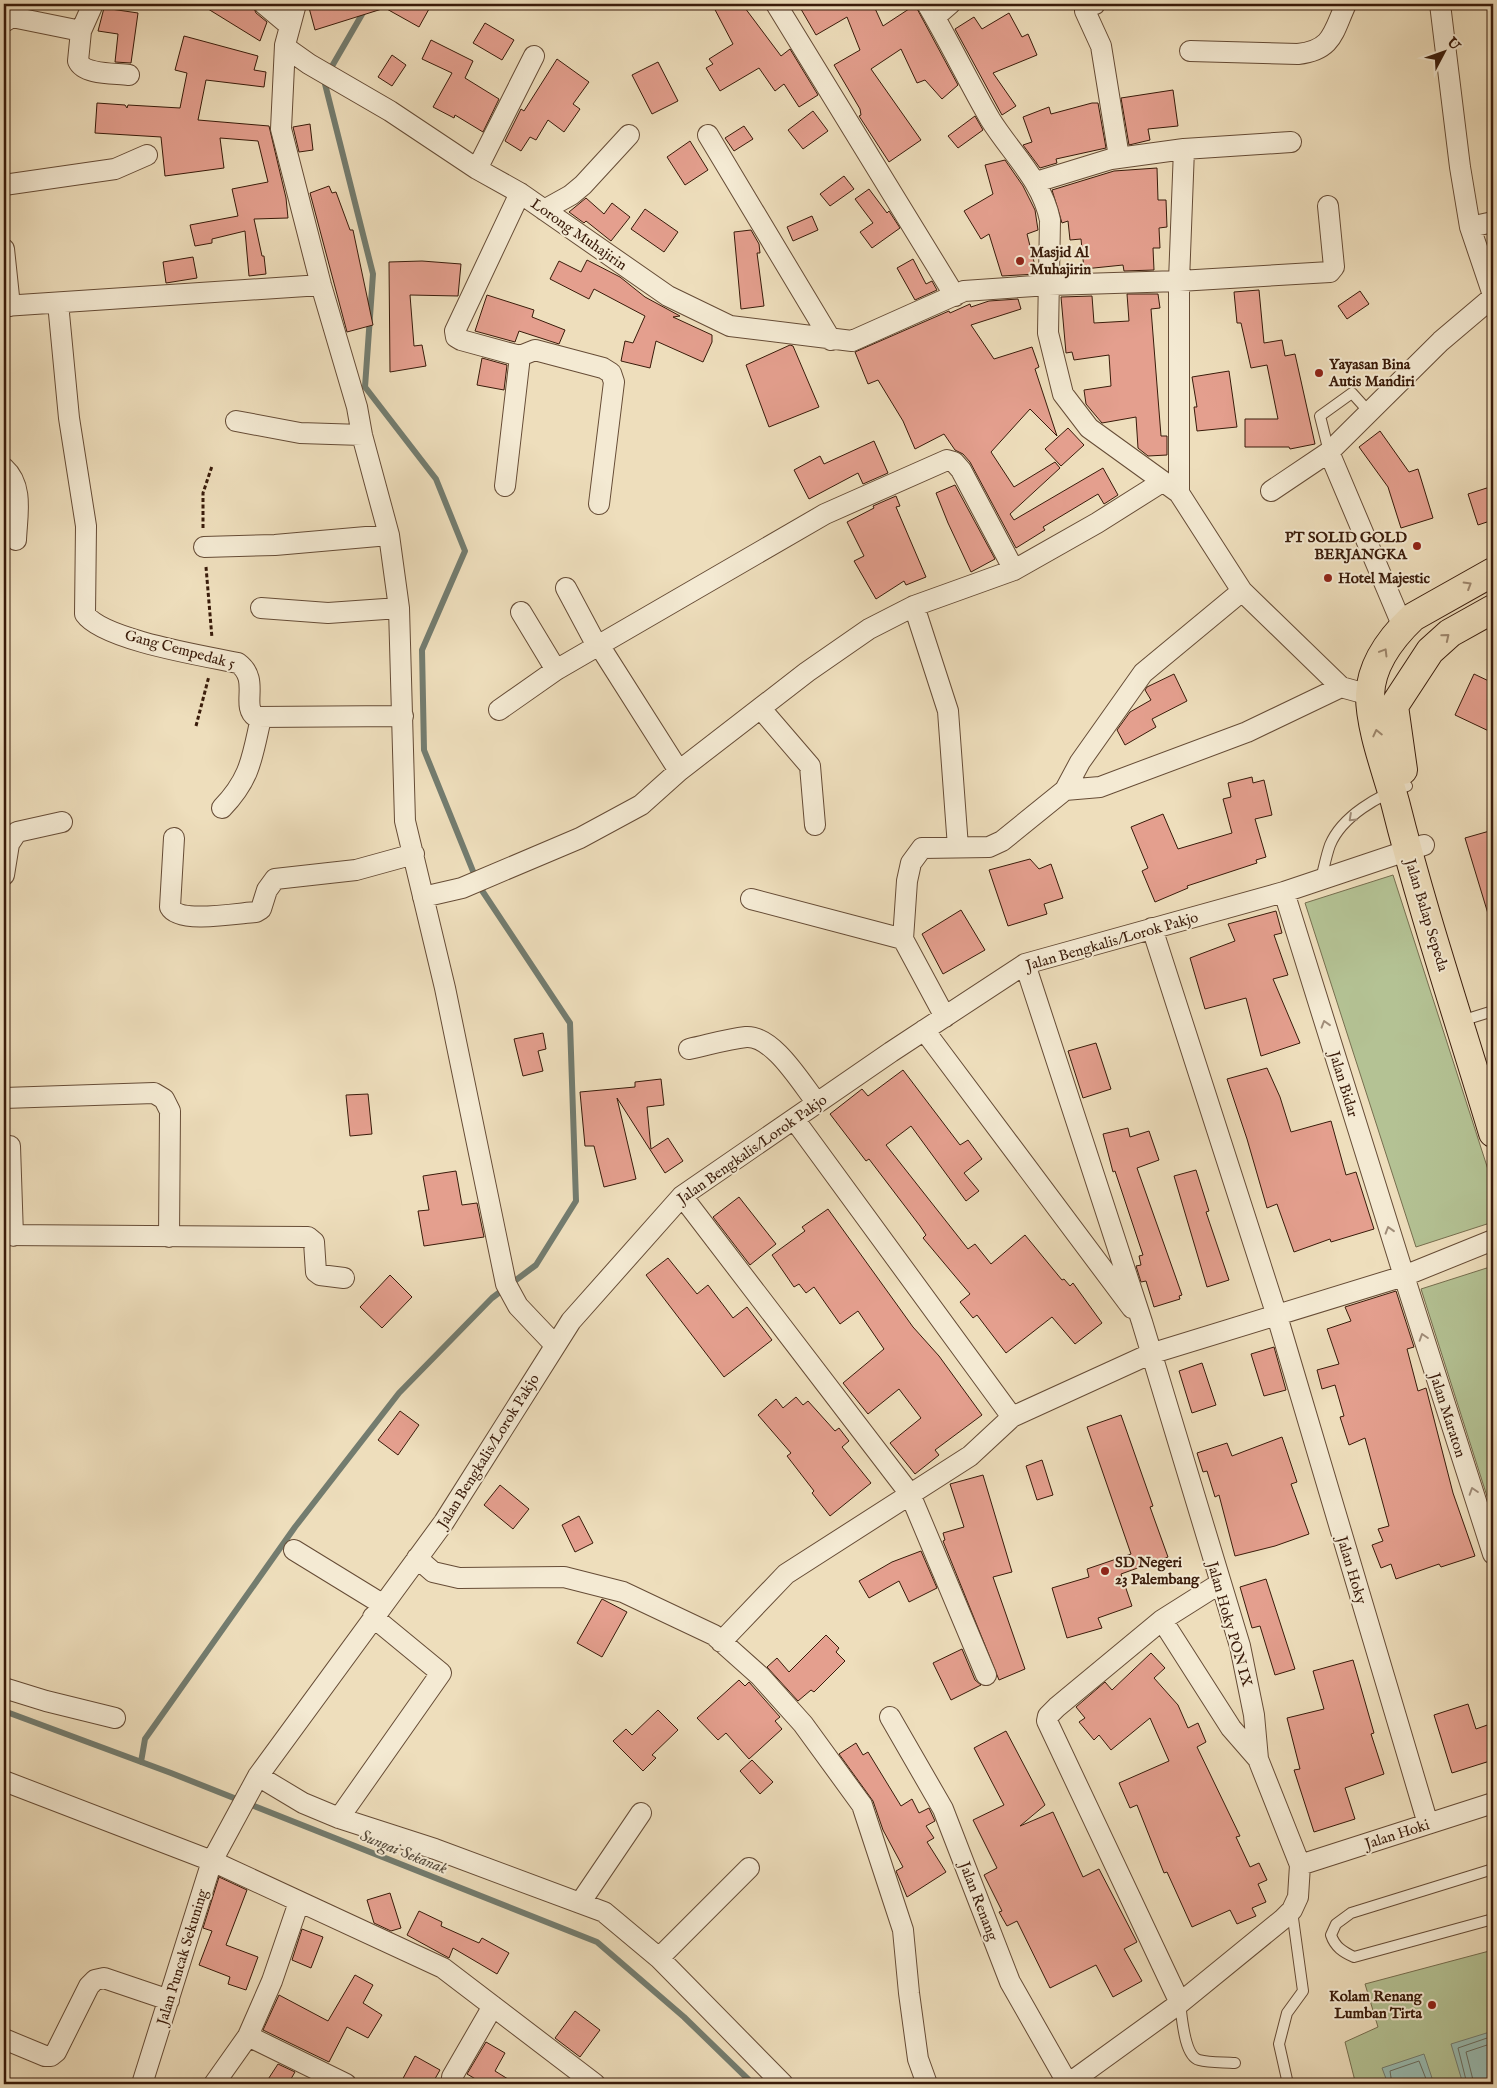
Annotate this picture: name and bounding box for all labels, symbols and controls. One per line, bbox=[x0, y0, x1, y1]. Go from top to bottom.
north arrow bbox=[1420, 28, 1470, 78]
text: U bbox=[1442, 33, 1464, 55]
street label: Lorong Muhajirin bbox=[527, 194, 630, 275]
place label: Masjid Al Muhajirin bbox=[1030, 243, 1091, 279]
marker: Masjid Al Muhajirin bbox=[1014, 255, 1026, 267]
place label: Yayasan Bina Autis Mandiri bbox=[1328, 355, 1415, 391]
marker: Yayasan Bina Autis Mandiri bbox=[1313, 367, 1325, 379]
place label: PT SOLID GOLD BERJANGKA bbox=[1285, 528, 1408, 564]
marker: PT SOLID GOLD BERJANGKA bbox=[1411, 540, 1423, 552]
place label: Hotel Majestic bbox=[1338, 569, 1431, 588]
marker: Hotel Majestic bbox=[1322, 572, 1334, 584]
one-way arrow bbox=[1462, 581, 1471, 591]
street label: Gang Cempedak 5 bbox=[123, 626, 238, 673]
one-way arrow bbox=[1440, 634, 1449, 643]
one-way arrow bbox=[1378, 649, 1388, 658]
one-way arrow bbox=[1372, 729, 1383, 738]
one-way arrow bbox=[1348, 812, 1357, 821]
street label: Jalan Balap Sepeda bbox=[1400, 855, 1453, 974]
street label: Jalan Bengkalis/Lorok Pakjo bbox=[1022, 908, 1201, 976]
one-way arrow bbox=[1321, 1021, 1331, 1029]
street label: Jalan Bidar bbox=[1324, 1047, 1363, 1120]
street label: Jalan Bengkalis/Lorok Pakjo bbox=[672, 1090, 831, 1210]
one-way arrow bbox=[1385, 1226, 1395, 1234]
one-way arrow bbox=[1419, 1333, 1429, 1341]
street label: Jalan Maraton bbox=[1424, 1369, 1470, 1460]
street label: Jalan Bengkalis/Lorok Pakjo bbox=[432, 1371, 544, 1534]
one-way arrow bbox=[1469, 1488, 1479, 1496]
street label: Jalan Hoky bbox=[1332, 1532, 1371, 1607]
place label: SD Negeri 23 Palembang bbox=[1115, 1553, 1200, 1589]
street label: Jalan Hoky PON IX bbox=[1202, 1558, 1256, 1689]
marker: SD Negeri 23 Palembang bbox=[1099, 1565, 1111, 1577]
street label: Jalan Hoki bbox=[1361, 1815, 1432, 1854]
water label: Sungai Sekanak bbox=[357, 1826, 450, 1880]
street label: Jalan Renang bbox=[954, 1857, 1003, 1944]
street label: Jalan Puncak Sekuning bbox=[152, 1886, 212, 2029]
place label: Kolam Renang Lumban Tirta bbox=[1329, 1987, 1423, 2023]
marker: Kolam Renang Lumban Tirta bbox=[1426, 1999, 1438, 2011]

